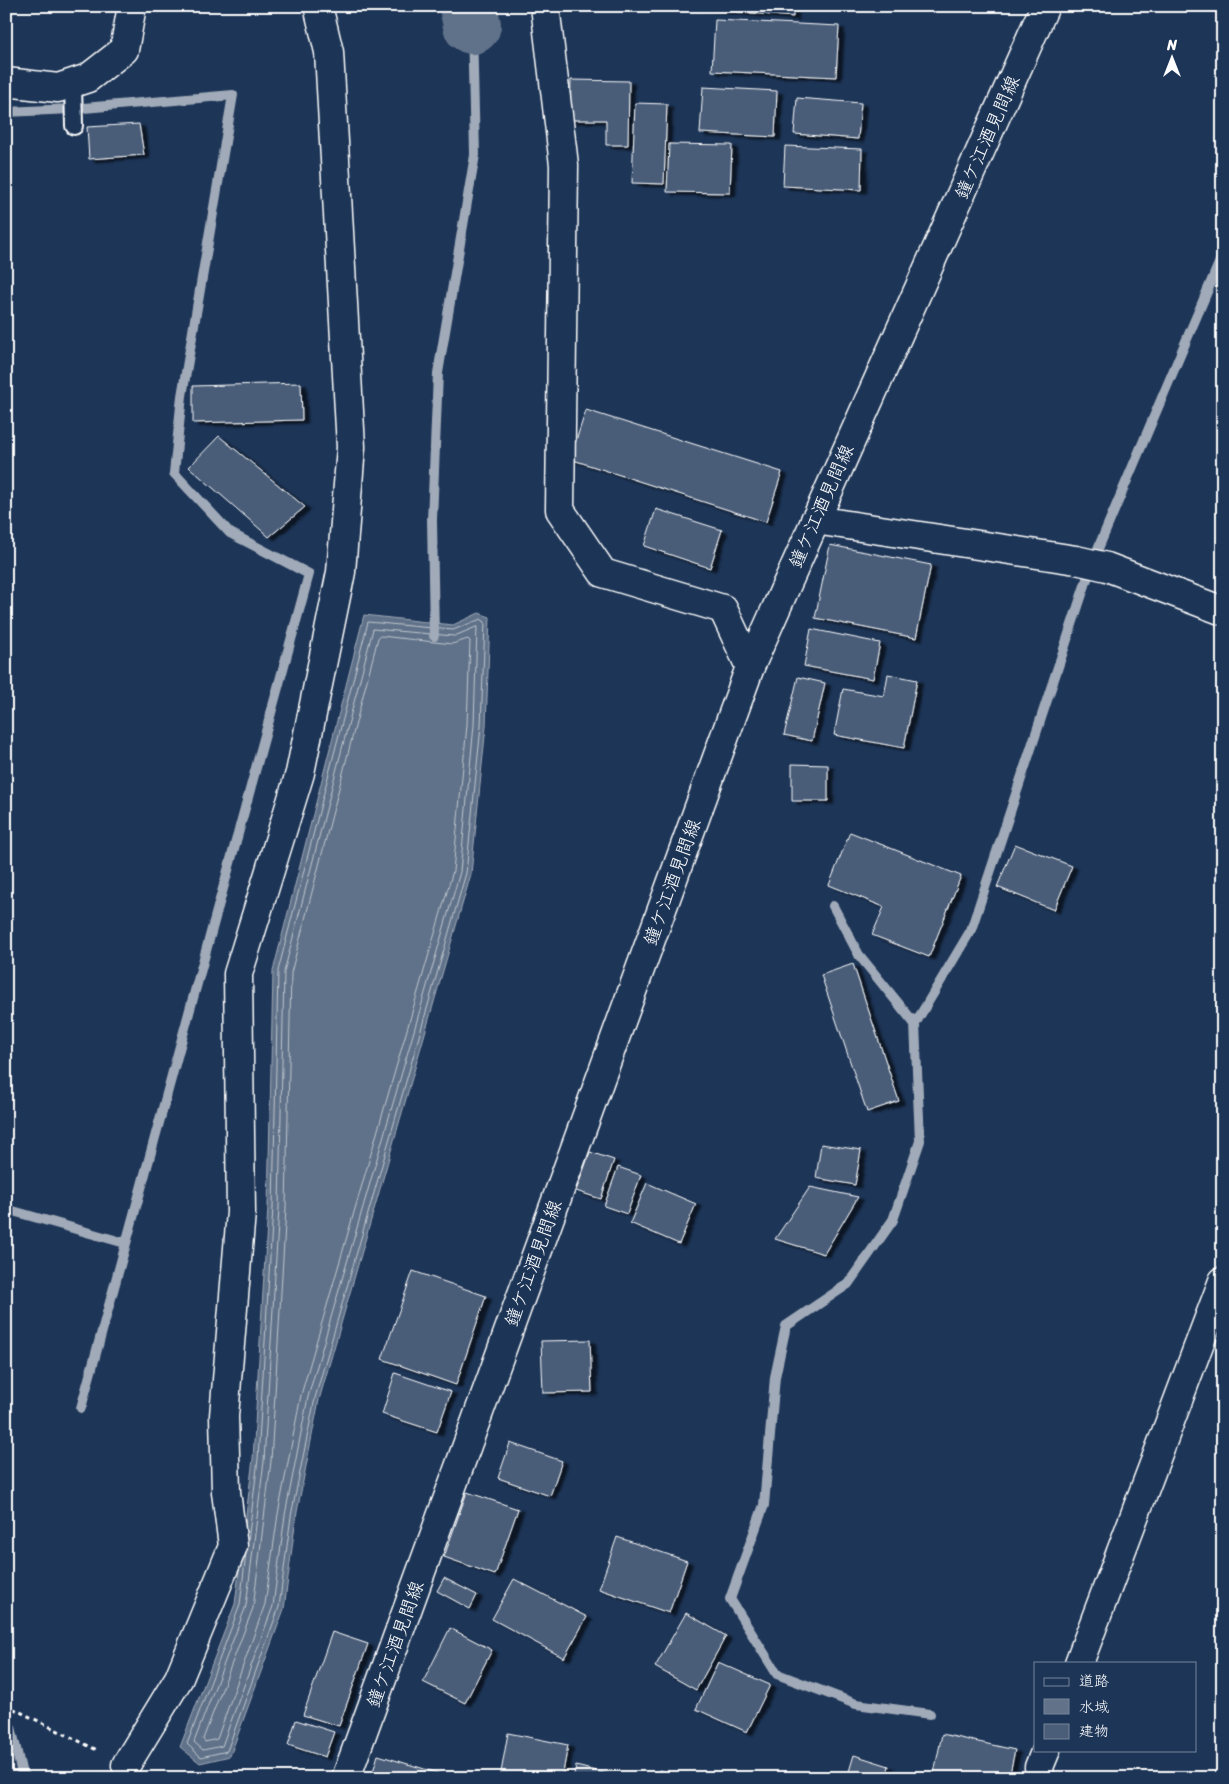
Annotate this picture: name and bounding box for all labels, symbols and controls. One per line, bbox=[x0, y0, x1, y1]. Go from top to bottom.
north arrow bbox=[1146, 32, 1196, 82]
text: N bbox=[1166, 33, 1177, 58]
street label: 鐘ケ江酒見間線 bbox=[945, 70, 1029, 204]
street label: 鐘ケ江酒見間線 bbox=[779, 439, 863, 573]
street label: 鐘ケ江酒見間線 bbox=[634, 814, 710, 950]
street label: 鐘ケ江酒見間線 bbox=[495, 1195, 571, 1331]
street label: 鐘ケ江酒見間線 bbox=[357, 1576, 433, 1712]
legend bbox=[1034, 1662, 1196, 1752]
text: 道路 bbox=[1079, 1668, 1109, 1694]
text: 水域 bbox=[1079, 1694, 1109, 1720]
text: 建物 bbox=[1079, 1718, 1109, 1744]

